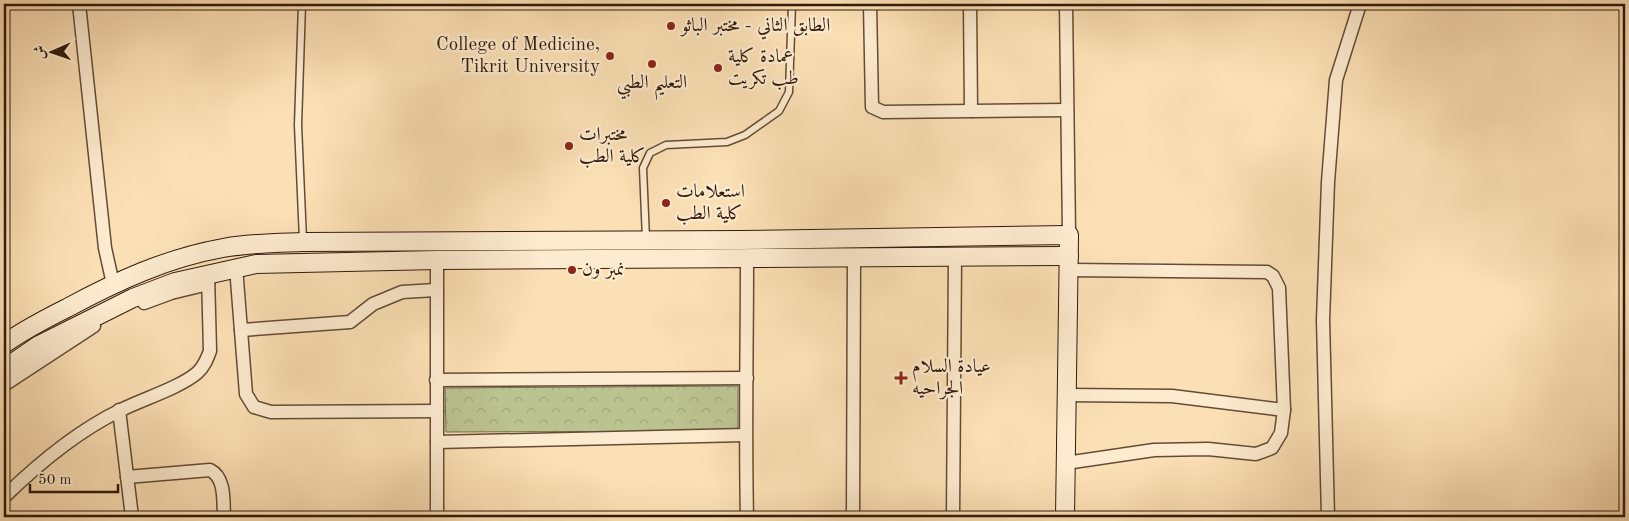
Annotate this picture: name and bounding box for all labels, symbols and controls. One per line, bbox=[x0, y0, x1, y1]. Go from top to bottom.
place label: الطابق الثاني - مختبر الباثو bbox=[679, 17, 830, 40]
marker: الطابق الثاني - مختبر الباثو bbox=[665, 20, 677, 32]
north arrow bbox=[28, 28, 78, 78]
place label: College of Medicine, Tikrit University bbox=[436, 36, 600, 77]
text: ش bbox=[33, 45, 47, 60]
place label: عمادة كلية طب تكريت bbox=[728, 47, 799, 90]
marker: College of Medicine, Tikrit University bbox=[604, 50, 616, 62]
marker: التعليم الطبي bbox=[646, 58, 658, 70]
marker: عمادة كلية طب تكريت bbox=[712, 62, 724, 74]
place label: التعليم الطبي bbox=[617, 74, 687, 101]
place label: مختبرات كلية الطب bbox=[579, 126, 646, 168]
marker: مختبرات كلية الطب bbox=[563, 140, 575, 152]
place label: استعلامات كلية الطب bbox=[676, 183, 745, 225]
marker: استعلامات كلية الطب bbox=[660, 197, 672, 209]
place label: نمبر ون bbox=[582, 261, 625, 280]
marker: نمبر ون bbox=[566, 264, 578, 276]
place label: عيادة السلام الجراحيه bbox=[912, 358, 991, 400]
marker: عيادة السلام الجراحيه bbox=[894, 371, 908, 385]
scale bar bbox=[30, 461, 118, 493]
text: 50 m bbox=[38, 473, 72, 488]

